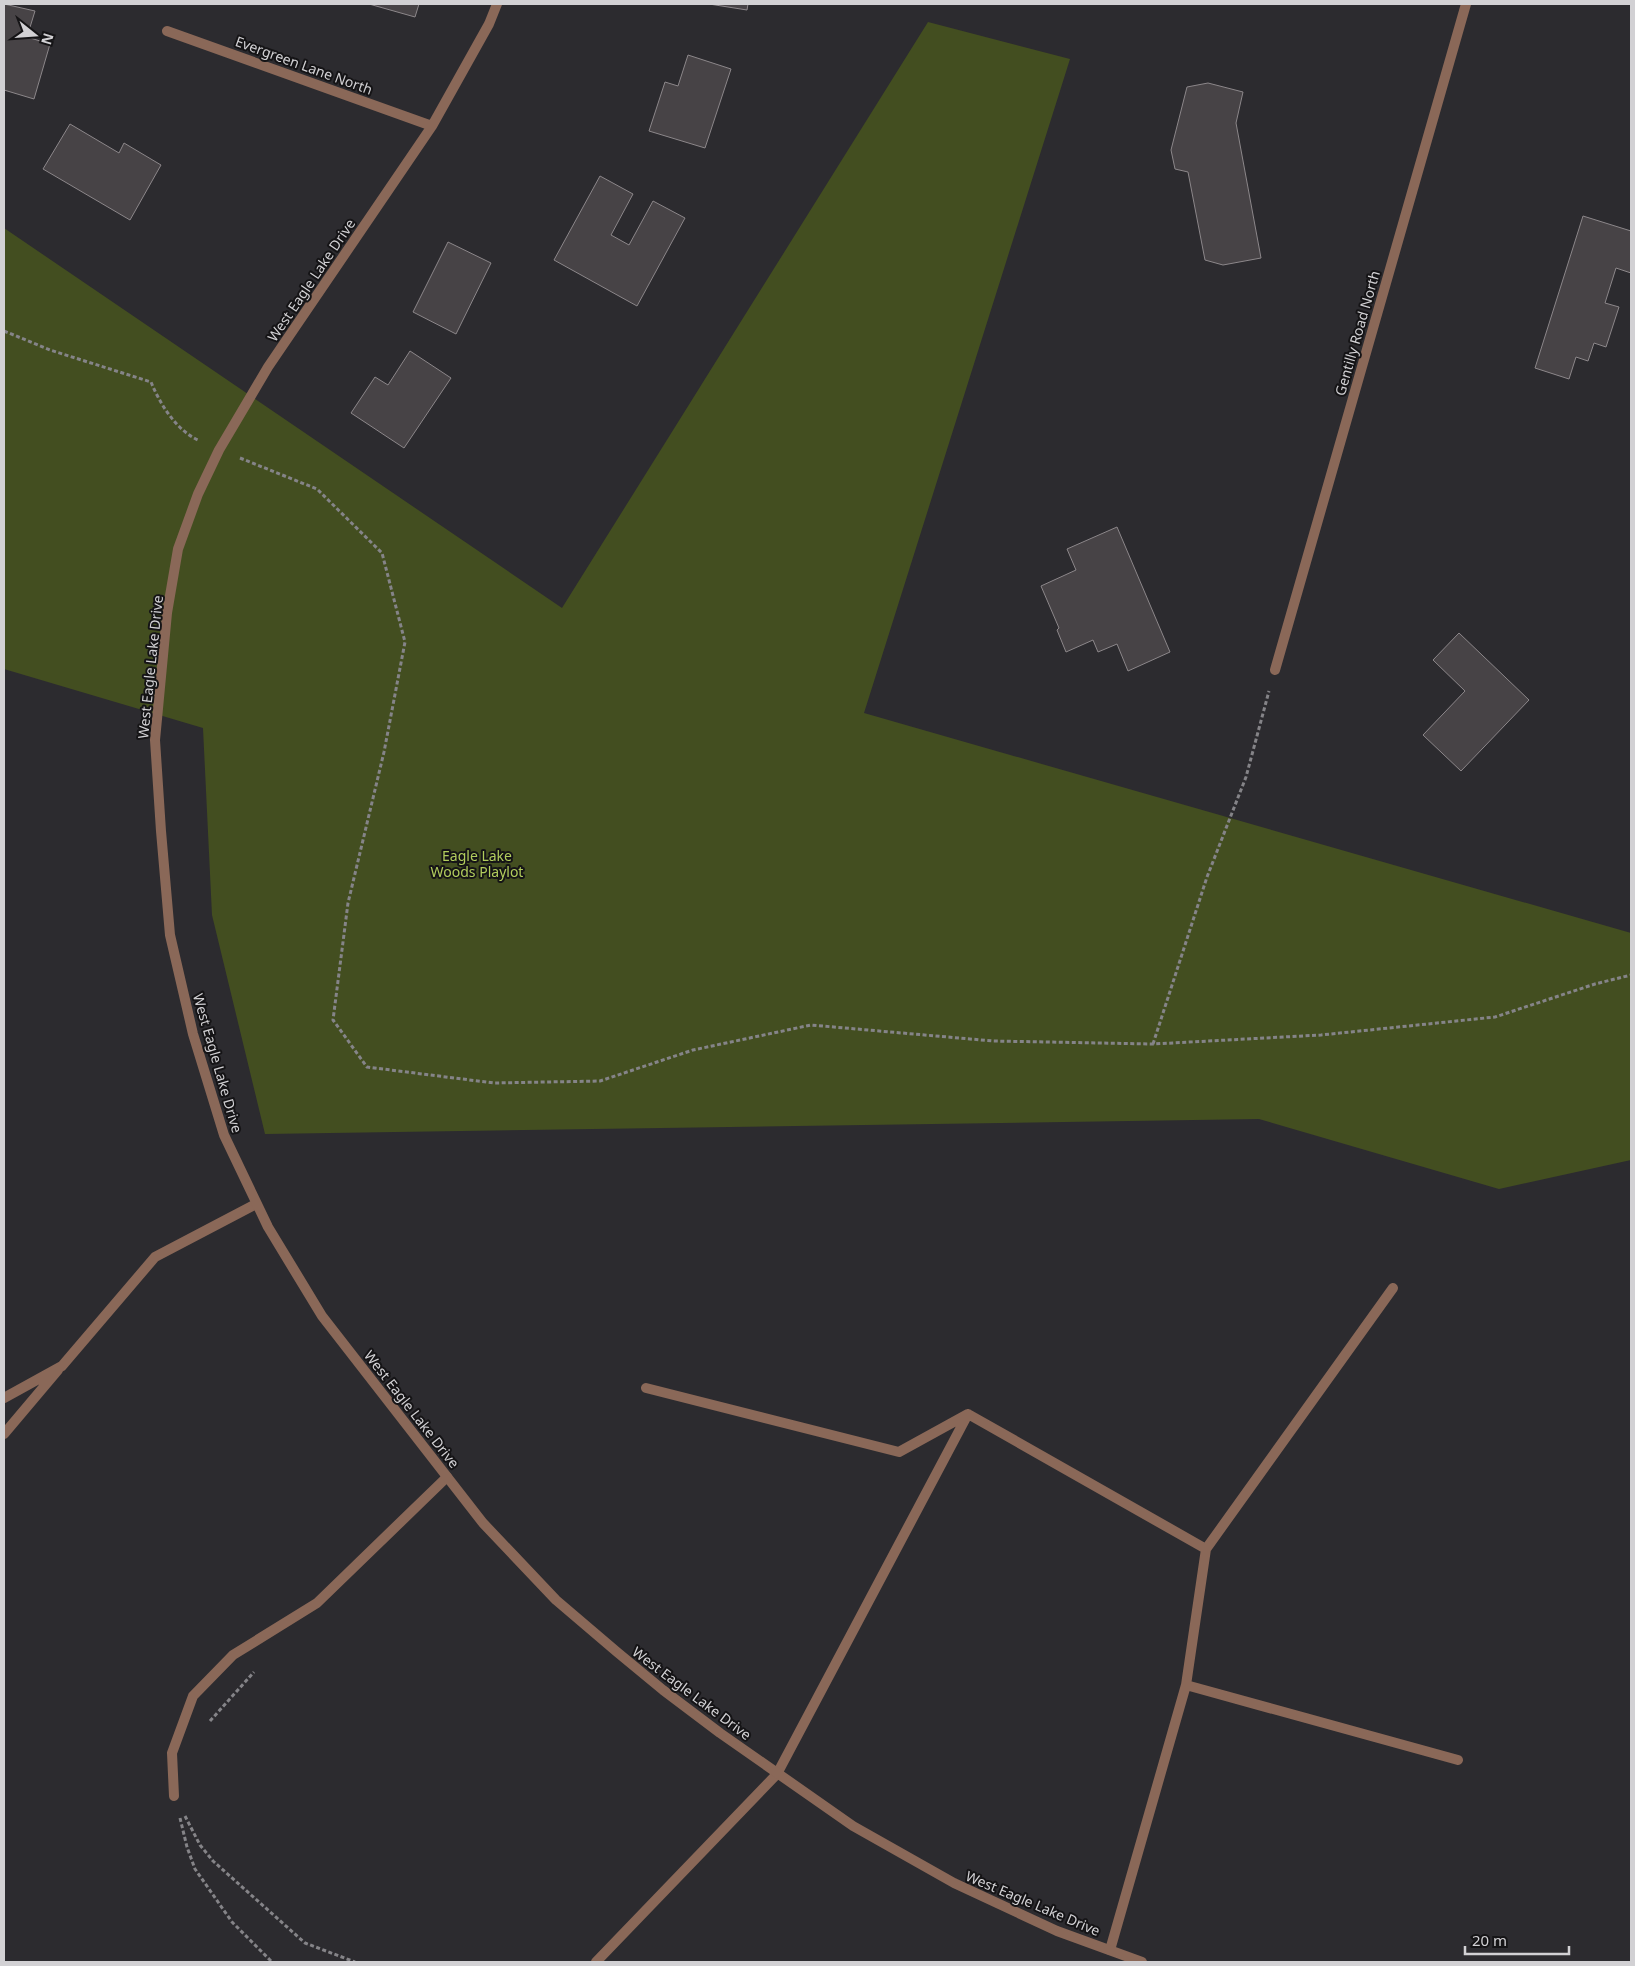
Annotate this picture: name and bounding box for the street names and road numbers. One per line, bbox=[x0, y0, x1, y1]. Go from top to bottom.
street label: Evergreen Lane North bbox=[233, 31, 375, 99]
street label: West Eagle Lake Drive bbox=[263, 215, 359, 345]
street label: Gentilly Road North bbox=[1330, 268, 1384, 398]
street label: West Eagle Lake Drive bbox=[133, 594, 167, 740]
street label: West Eagle Lake Drive bbox=[189, 991, 247, 1135]
street label: West Eagle Lake Drive bbox=[360, 1346, 464, 1472]
street label: West Eagle Lake Drive bbox=[629, 1642, 755, 1744]
street label: West Eagle Lake Drive bbox=[963, 1866, 1103, 1940]

